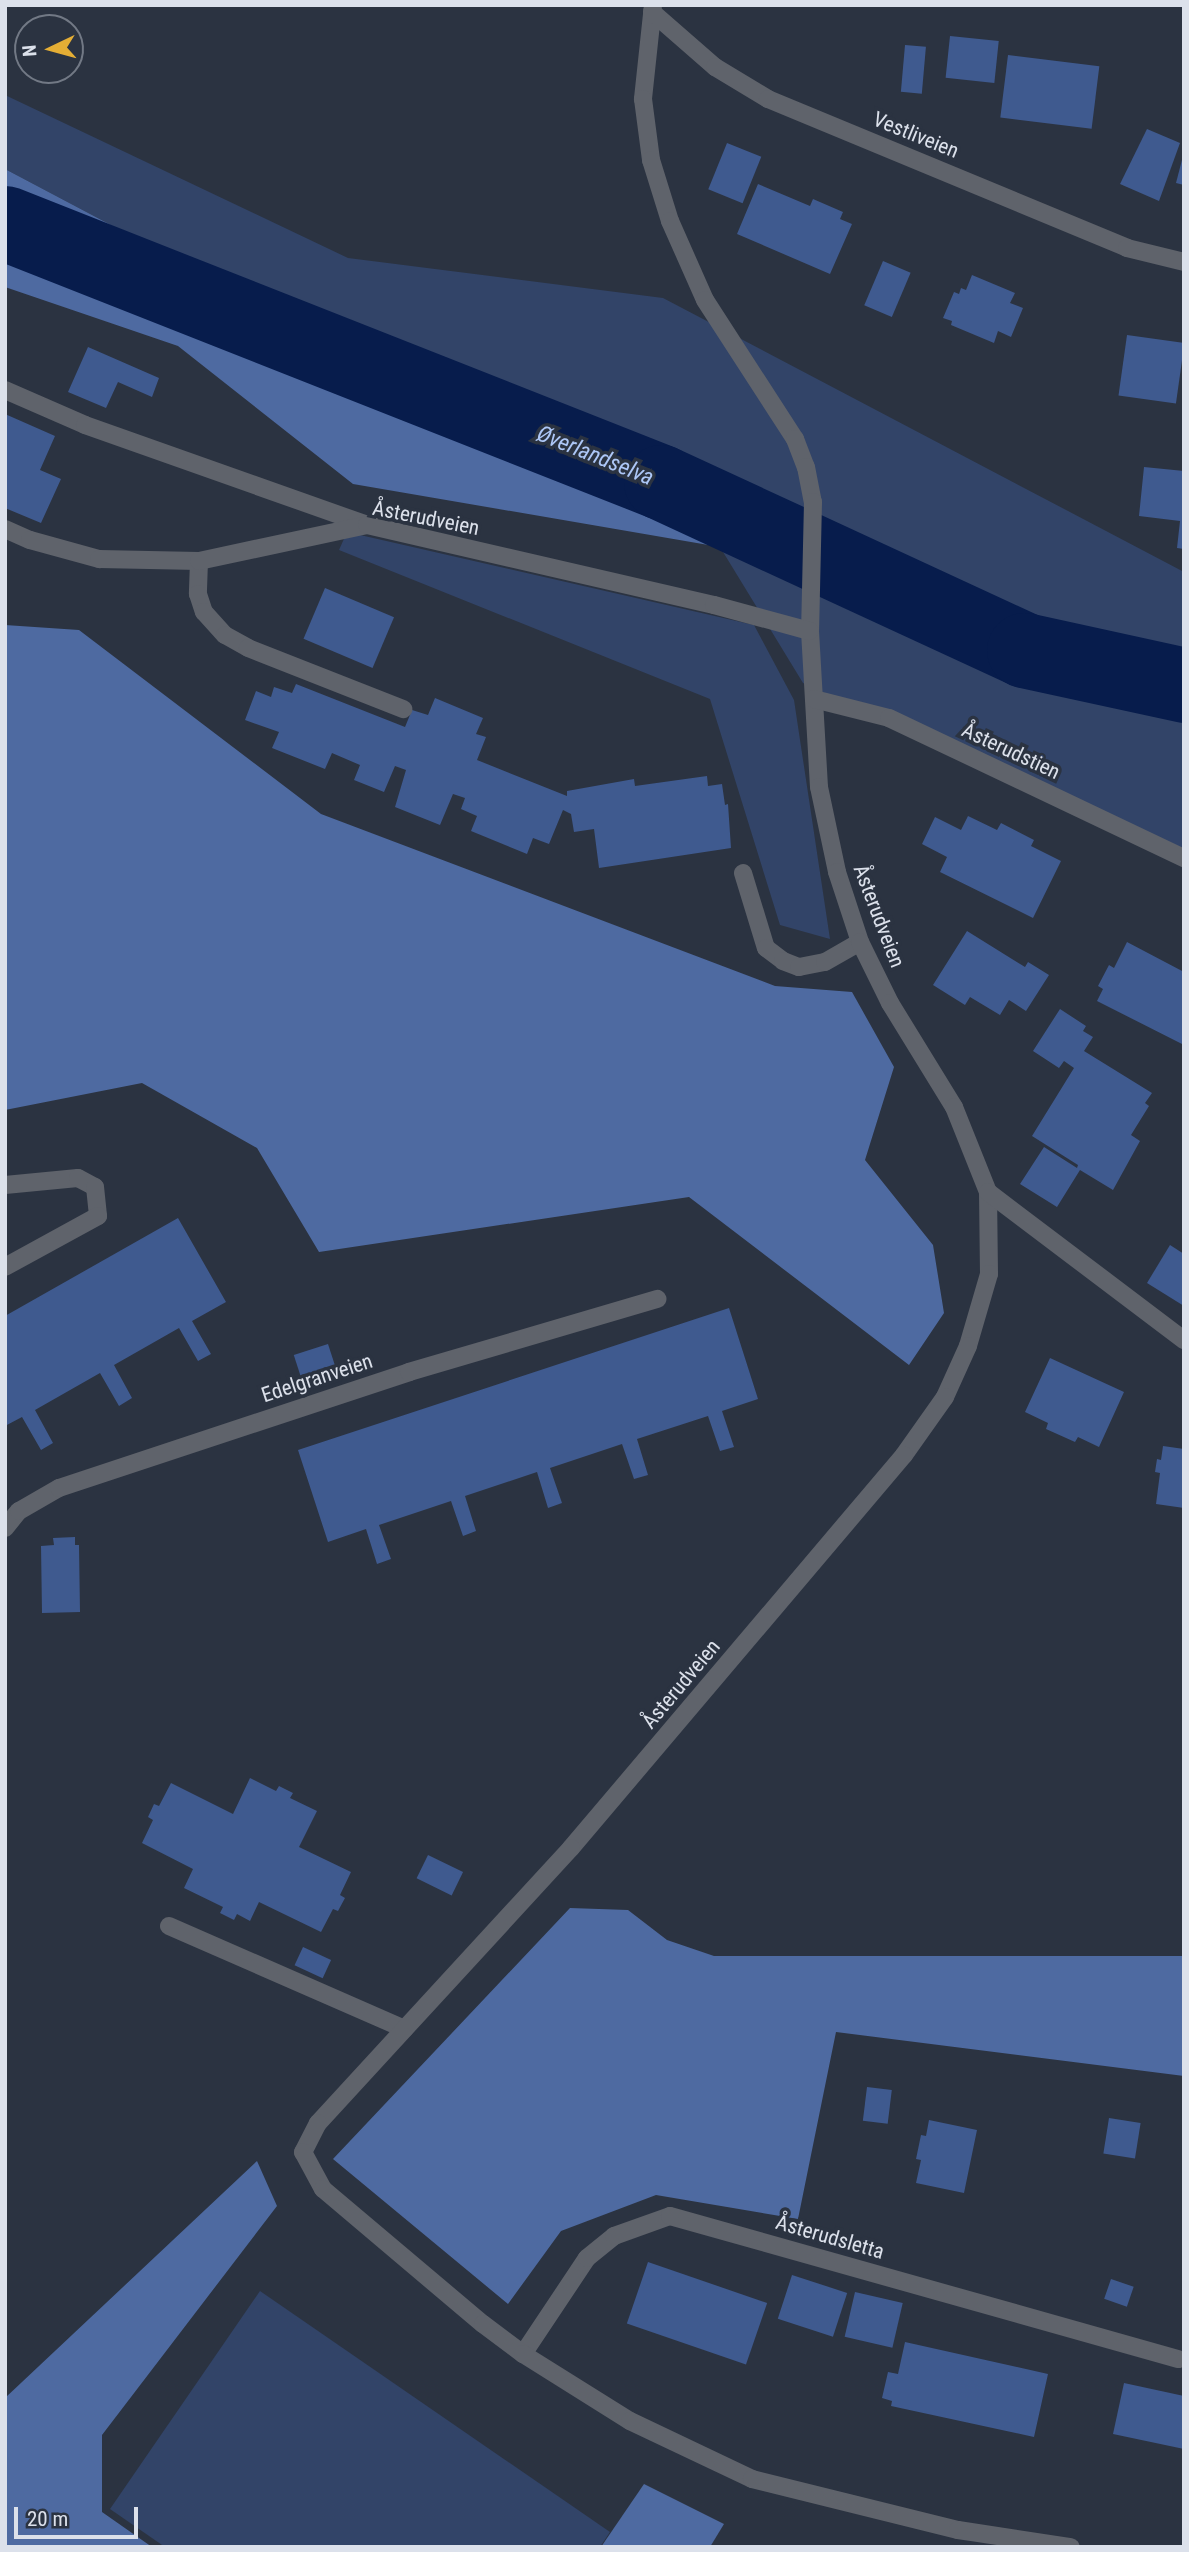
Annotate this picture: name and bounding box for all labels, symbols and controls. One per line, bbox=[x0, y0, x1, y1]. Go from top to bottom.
north arrow bbox=[14, 14, 84, 84]
text: N bbox=[18, 44, 42, 58]
street label: Vestliveien bbox=[870, 106, 962, 164]
water label: Øverlandselva bbox=[533, 420, 657, 492]
street label: Åsterudveien bbox=[370, 495, 482, 541]
street label: Åsterudstien bbox=[958, 717, 1064, 785]
street label: Åsterudveien bbox=[848, 861, 910, 971]
street label: Edelgranveien bbox=[258, 1348, 376, 1408]
street label: Åsterudveien bbox=[637, 1634, 725, 1734]
street label: Åsterudsletta bbox=[773, 2210, 887, 2264]
scale bar bbox=[18, 2492, 142, 2536]
text: 20 m bbox=[27, 2507, 68, 2531]

